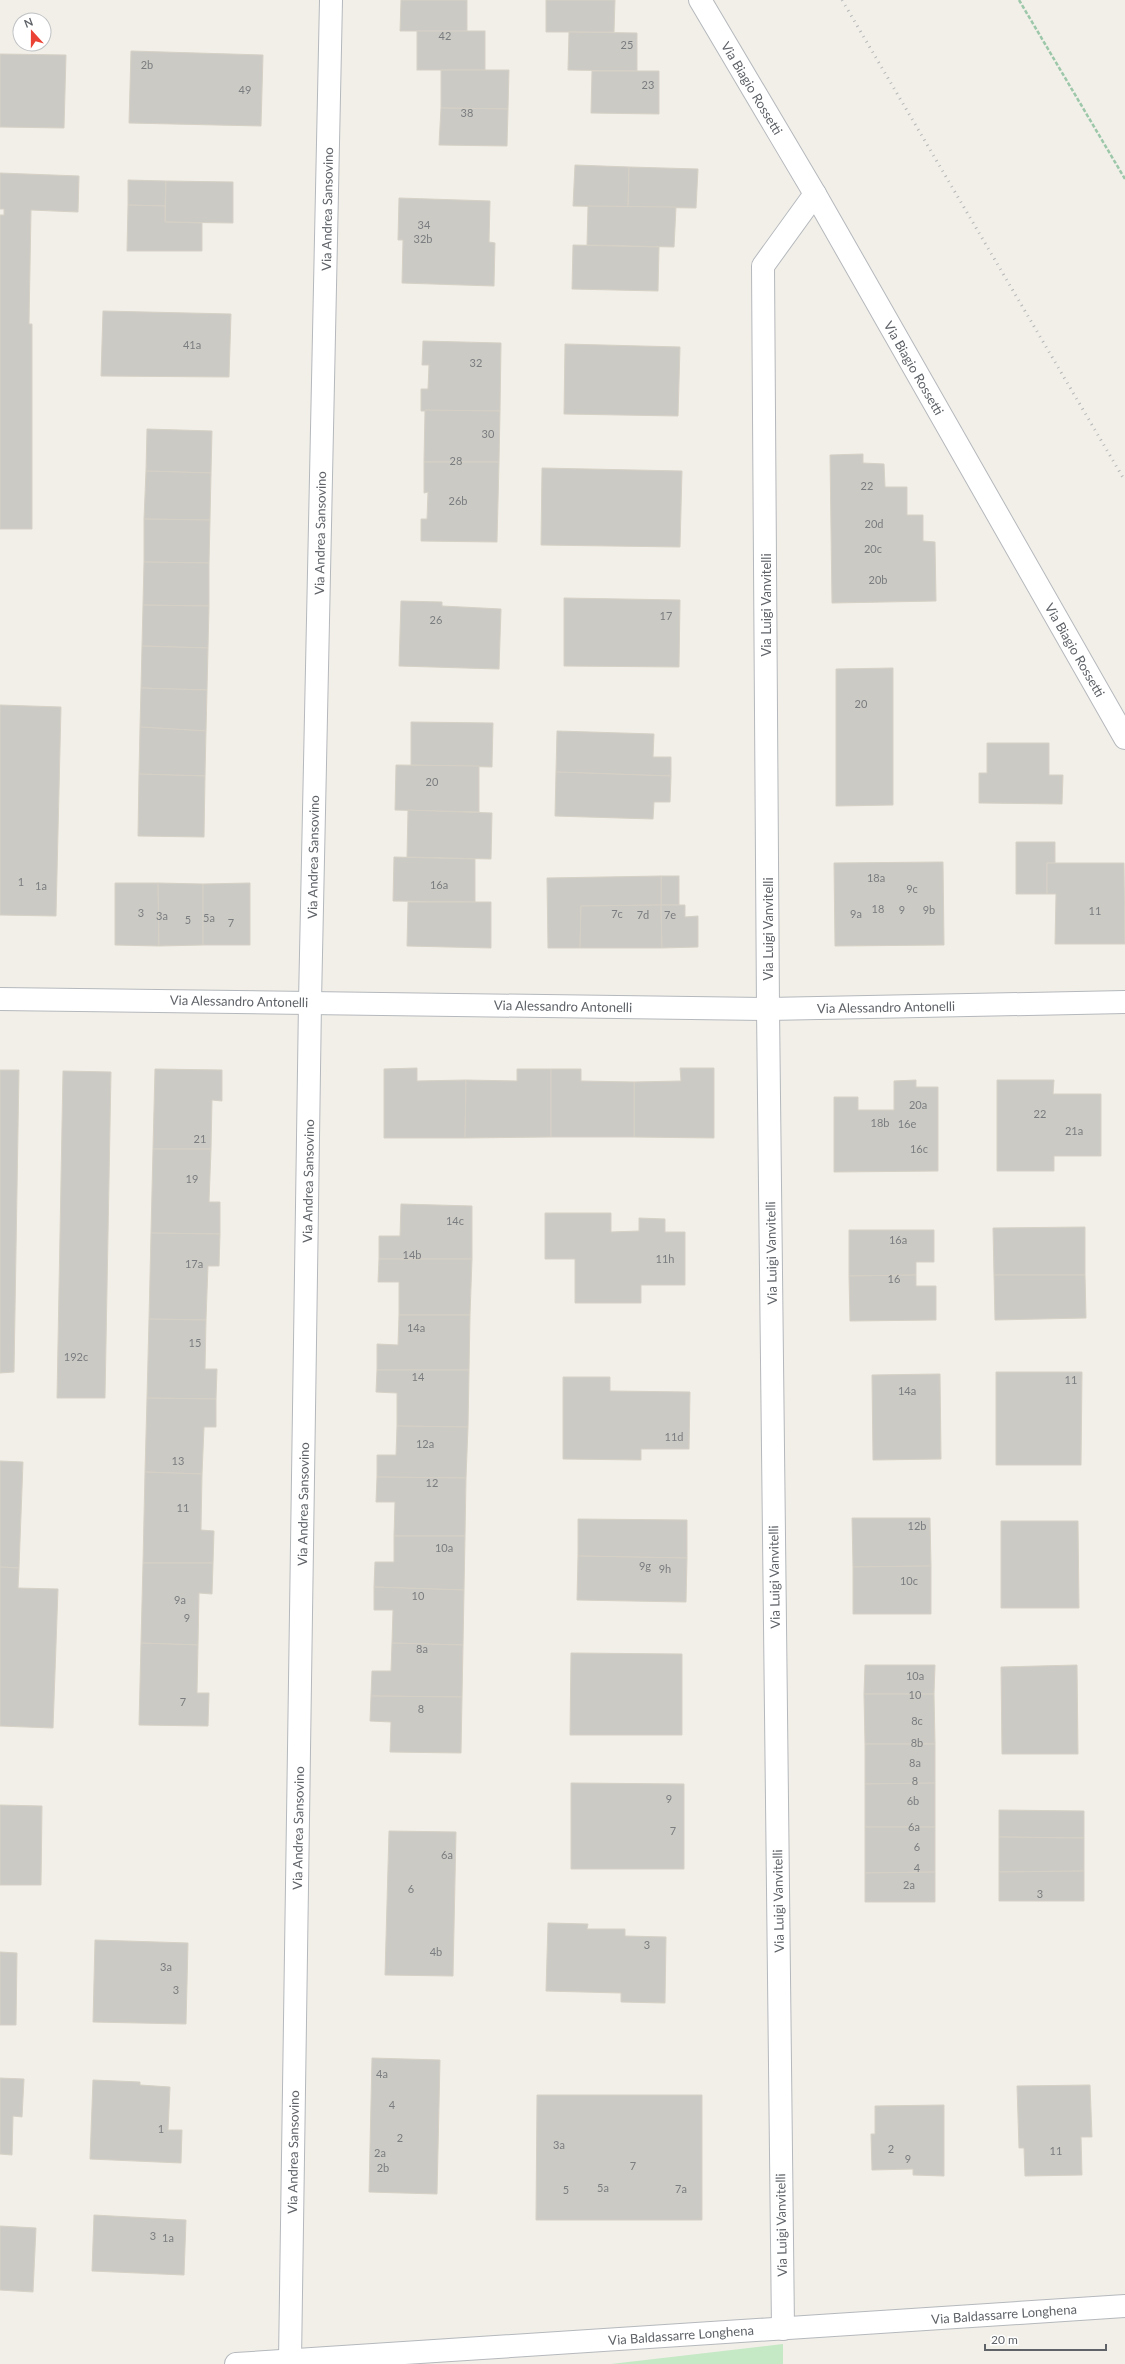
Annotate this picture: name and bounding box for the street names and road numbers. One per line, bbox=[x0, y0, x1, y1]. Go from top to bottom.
street label: Via Biagio Rossetti bbox=[718, 39, 786, 137]
street label: Via Andrea Sansovino bbox=[318, 147, 336, 271]
street label: Via Biagio Rossetti bbox=[881, 318, 947, 418]
street label: Via Andrea Sansovino bbox=[311, 471, 329, 595]
street label: Via Luigi Vanvitelli bbox=[758, 553, 774, 657]
street label: Via Biagio Rossetti bbox=[1042, 600, 1108, 700]
street label: Via Andrea Sansovino bbox=[304, 795, 322, 919]
street label: Via Luigi Vanvitelli bbox=[760, 877, 776, 981]
street label: Via Alessandro Antonelli bbox=[170, 992, 308, 1010]
street label: Via Alessandro Antonelli bbox=[494, 997, 632, 1015]
street label: Via Alessandro Antonelli bbox=[817, 998, 955, 1016]
street label: Via Andrea Sansovino bbox=[299, 1119, 317, 1243]
street label: Via Luigi Vanvitelli bbox=[762, 1201, 780, 1305]
street label: Via Andrea Sansovino bbox=[294, 1442, 312, 1566]
street label: Via Luigi Vanvitelli bbox=[765, 1525, 783, 1629]
street label: Via Andrea Sansovino bbox=[289, 1766, 307, 1890]
street label: Via Luigi Vanvitelli bbox=[769, 1849, 787, 1953]
street label: Via Andrea Sansovino bbox=[284, 2090, 302, 2214]
street label: Via Luigi Vanvitelli bbox=[772, 2173, 790, 2277]
street label: Via Baldassarre Longhena bbox=[931, 2301, 1077, 2327]
street label: Via Baldassarre Longhena bbox=[608, 2322, 754, 2348]

